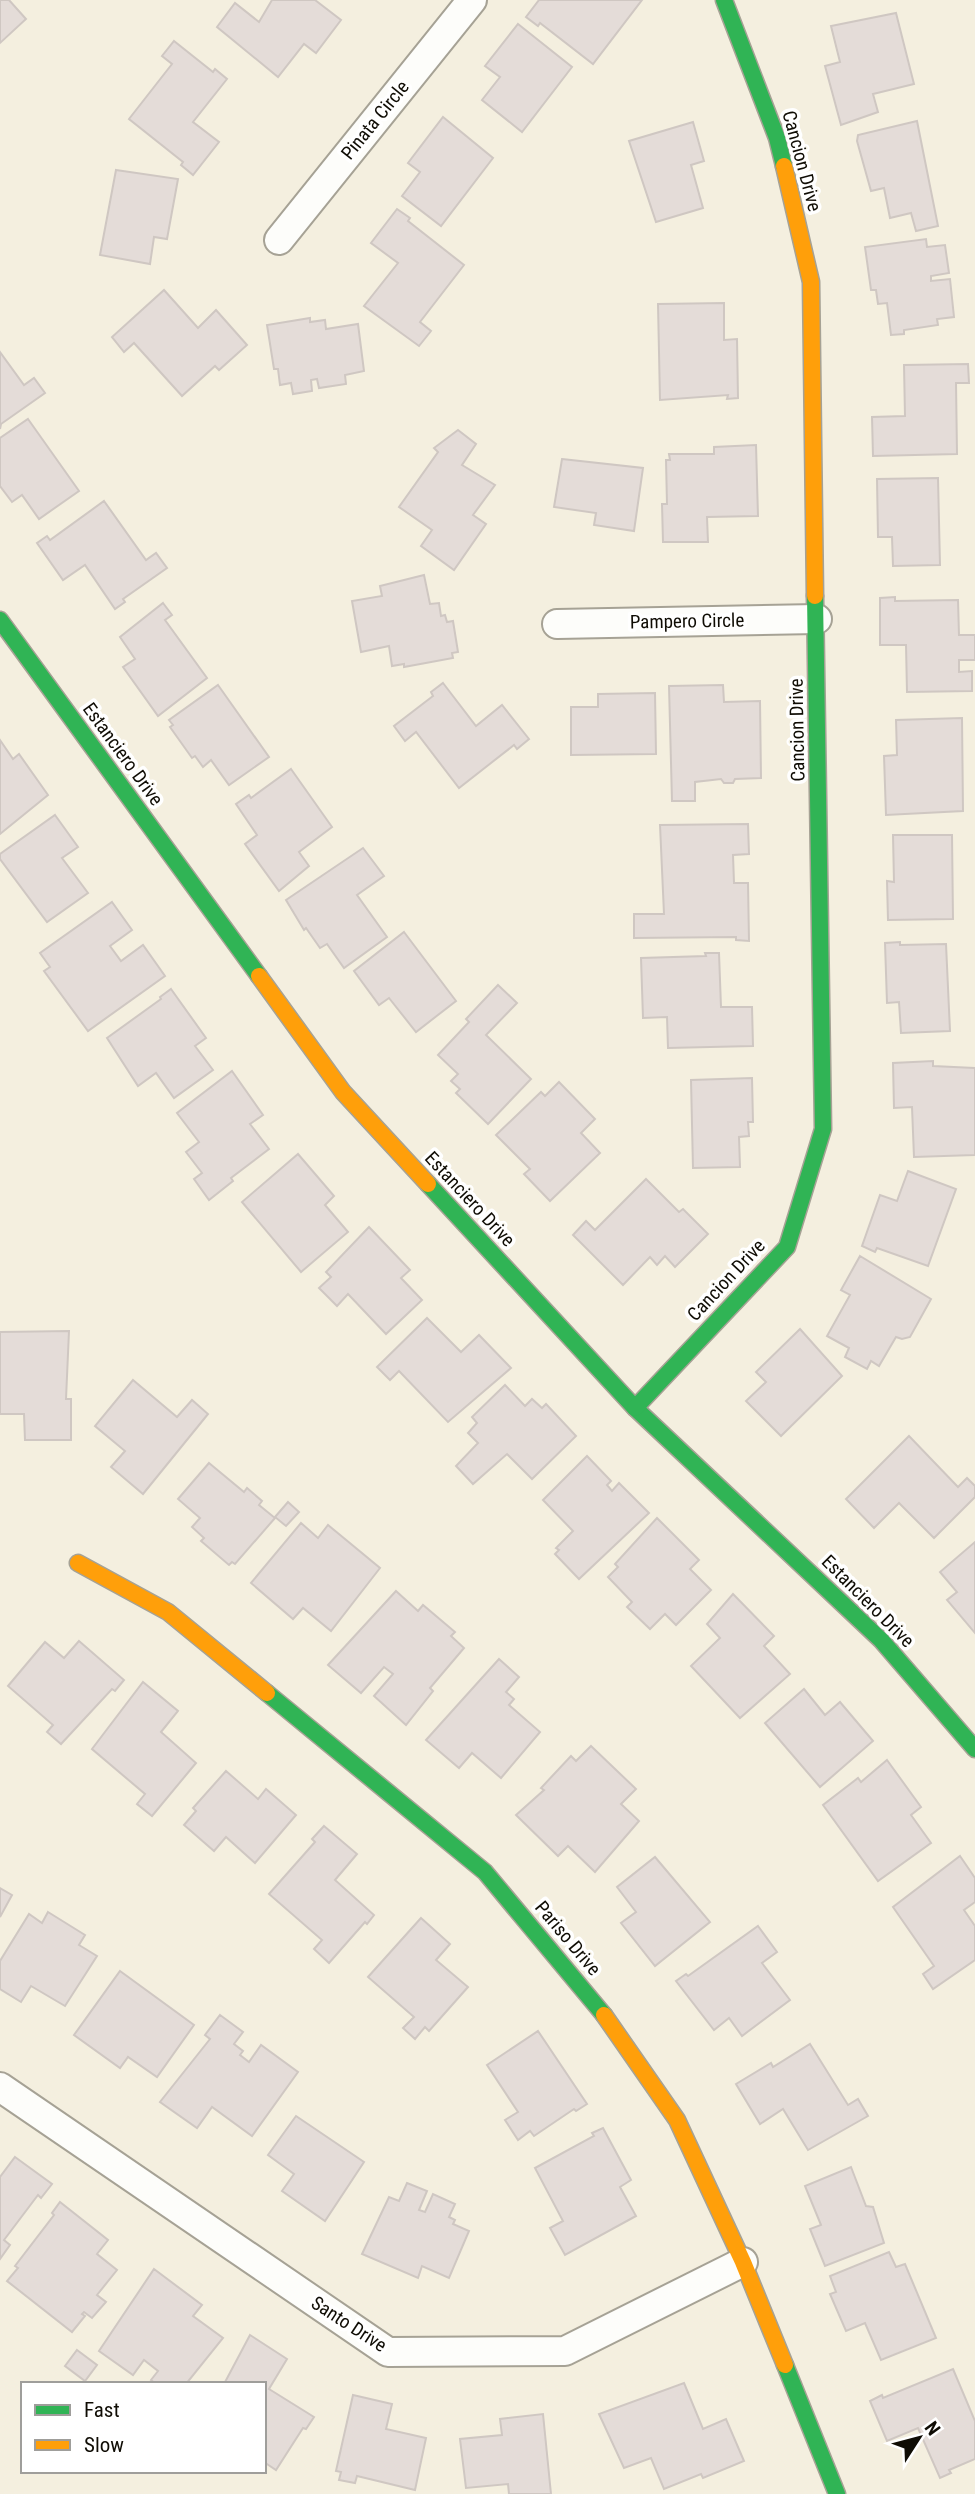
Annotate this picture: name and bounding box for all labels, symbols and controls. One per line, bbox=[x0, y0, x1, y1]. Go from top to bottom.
street label: Pinata Circle bbox=[336, 76, 414, 164]
street label: Cancion Drive bbox=[778, 108, 826, 214]
street label: Pampero Circle bbox=[630, 609, 744, 633]
street label: Cancion Drive bbox=[785, 678, 809, 782]
street label: Estanciero Drive bbox=[78, 698, 168, 810]
street label: Estanciero Drive bbox=[420, 1147, 520, 1251]
street label: Cancion Drive bbox=[682, 1234, 770, 1326]
street label: Estanciero Drive bbox=[817, 1550, 919, 1652]
street label: Pariso Drive bbox=[530, 1896, 606, 1980]
street label: Santo Drive bbox=[307, 2291, 391, 2357]
legend bbox=[21, 2382, 266, 2473]
text: Fast bbox=[84, 2398, 120, 2422]
north arrow bbox=[884, 2403, 954, 2473]
text: N bbox=[920, 2417, 945, 2440]
text: Slow bbox=[84, 2433, 124, 2457]

